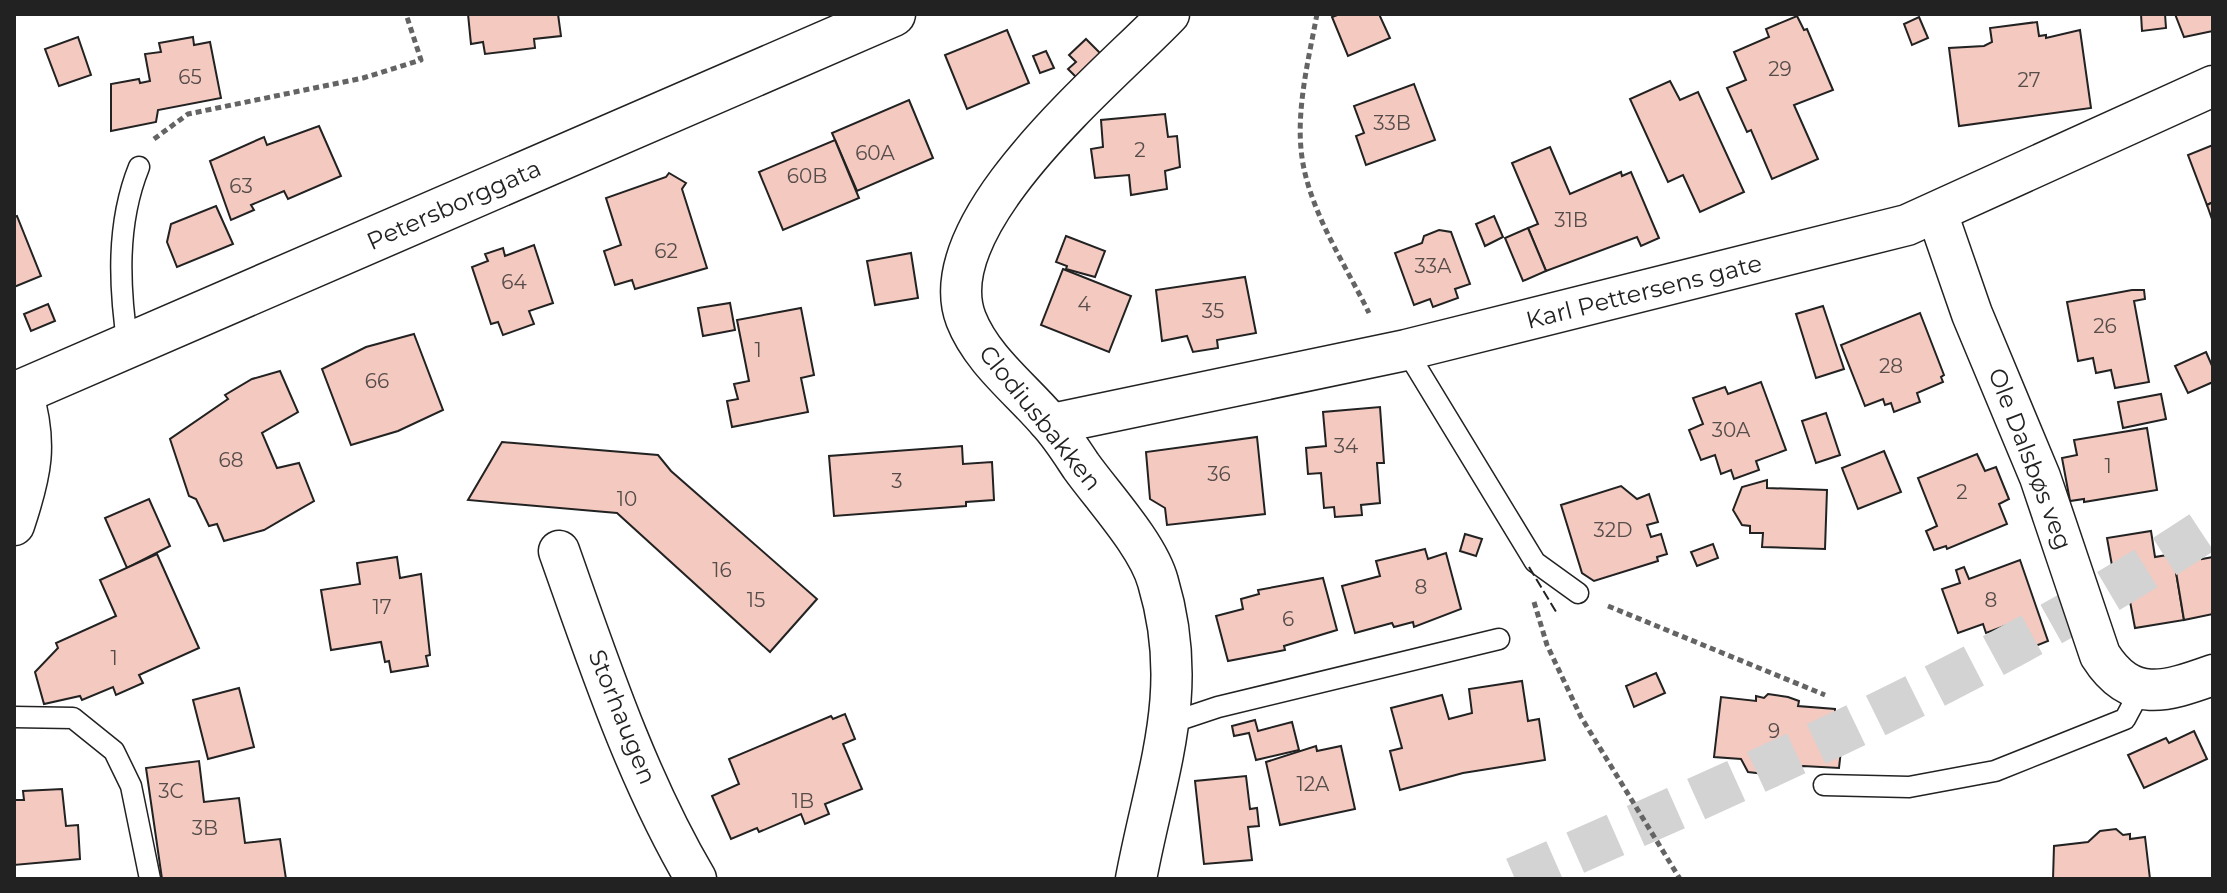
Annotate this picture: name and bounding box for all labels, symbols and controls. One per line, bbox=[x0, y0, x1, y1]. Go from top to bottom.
house number: 29 bbox=[1768, 57, 1792, 81]
house number: 65 bbox=[178, 65, 202, 89]
house number: 27 bbox=[2017, 68, 2041, 92]
house number: 33B bbox=[1373, 111, 1411, 135]
house number: 2 bbox=[1134, 138, 1146, 162]
house number: 60A bbox=[855, 141, 895, 165]
street label: Petersborggata bbox=[362, 153, 545, 256]
house number: 60B bbox=[787, 164, 827, 188]
house number: 63 bbox=[229, 174, 253, 198]
house number: 31B bbox=[1554, 208, 1588, 232]
house number: 62 bbox=[654, 239, 678, 263]
street label: Karl Pettersens gate bbox=[1523, 248, 1765, 335]
house number: 33A bbox=[1415, 254, 1452, 278]
house number: 64 bbox=[501, 270, 527, 294]
house number: 4 bbox=[1077, 292, 1091, 316]
house number: 35 bbox=[1202, 299, 1224, 323]
house number: 26 bbox=[2093, 314, 2117, 338]
house number: 1 bbox=[754, 338, 762, 362]
street label: Clodiusbakken bbox=[973, 339, 1108, 496]
house number: 28 bbox=[1879, 354, 1903, 378]
street label: Ole Dalsbøs veg bbox=[1982, 364, 2078, 554]
house number: 66 bbox=[365, 369, 389, 393]
house number: 30A bbox=[1712, 418, 1751, 442]
house number: 34 bbox=[1334, 434, 1358, 458]
house number: 68 bbox=[219, 448, 243, 472]
house number: 1 bbox=[2104, 454, 2112, 478]
house number: 36 bbox=[1207, 462, 1231, 486]
house number: 3 bbox=[891, 469, 903, 493]
house number: 2 bbox=[1956, 480, 1968, 504]
house number: 10 bbox=[617, 487, 637, 511]
house number: 32D bbox=[1593, 518, 1633, 542]
house number: 16 bbox=[712, 558, 732, 582]
house number: 8 bbox=[1415, 575, 1427, 599]
house number: 15 bbox=[747, 588, 765, 612]
house number: 8 bbox=[1985, 588, 1997, 612]
house number: 17 bbox=[373, 595, 392, 619]
house number: 6 bbox=[1282, 607, 1294, 631]
street label: Storhaugen bbox=[582, 645, 663, 788]
house number: 1 bbox=[110, 646, 118, 670]
house number: 9 bbox=[1768, 719, 1780, 743]
house number: 12A bbox=[1297, 772, 1330, 796]
house number: 3C bbox=[158, 779, 184, 803]
house number: 1B bbox=[792, 789, 814, 813]
house number: 3B bbox=[192, 816, 218, 840]

